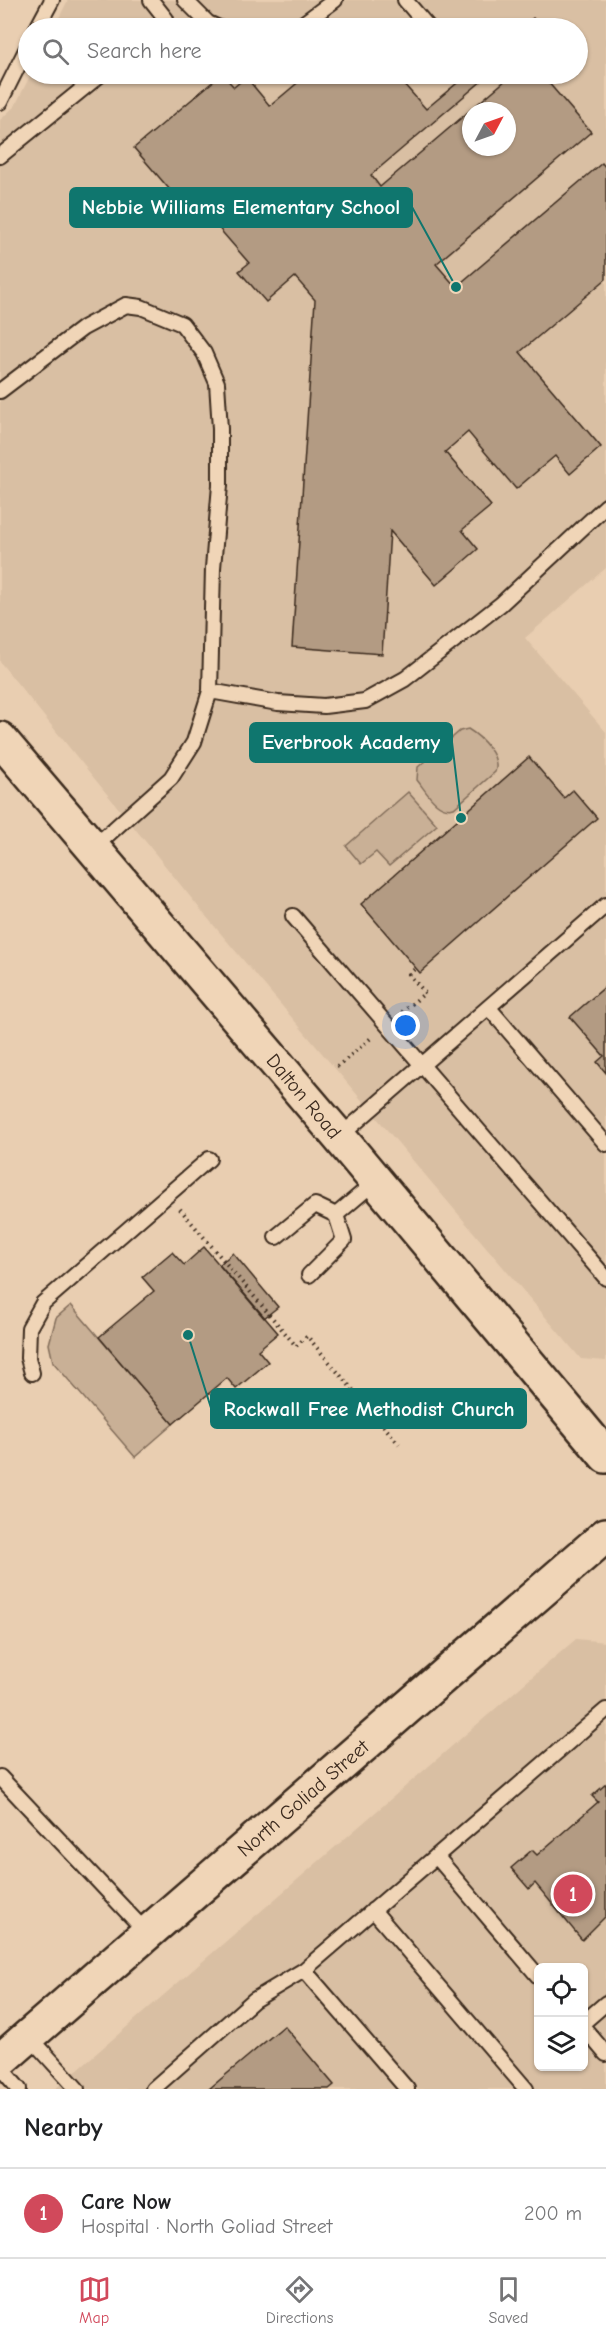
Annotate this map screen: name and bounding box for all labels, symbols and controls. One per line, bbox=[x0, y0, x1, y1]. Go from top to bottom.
search box bbox=[18, 18, 588, 84]
icon: search bbox=[39, 35, 72, 68]
text: Search here bbox=[87, 38, 202, 64]
north arrow bbox=[462, 102, 516, 156]
callout: Nebbie Williams Elementary School bbox=[70, 188, 412, 227]
text: Nebbie Williams Elementary School bbox=[82, 195, 400, 219]
callout: Everbrook Academy bbox=[250, 723, 452, 762]
text: Everbrook Academy bbox=[262, 730, 440, 754]
your location bbox=[391, 1011, 420, 1040]
street label: Dalton Road bbox=[261, 1049, 346, 1144]
callout: Rockwall Free Methodist Church bbox=[211, 1389, 526, 1428]
text: Rockwall Free Methodist Church bbox=[223, 1397, 515, 1421]
street label: North Goliad Street bbox=[233, 1734, 375, 1862]
pin: 1 bbox=[554, 1872, 592, 1916]
map controls bbox=[534, 1963, 588, 2071]
button: locate bbox=[534, 1963, 588, 2017]
button: layers bbox=[534, 2017, 588, 2071]
text: Nearby bbox=[24, 2113, 103, 2143]
text: Care Now bbox=[81, 2189, 172, 2215]
text: 1 bbox=[40, 2202, 47, 2225]
text: 200 m bbox=[524, 2202, 582, 2225]
text: Hospital · North Goliad Street bbox=[81, 2215, 332, 2238]
tab: Map bbox=[78, 2273, 111, 2327]
tab: Directions bbox=[266, 2273, 333, 2327]
tab: Saved bbox=[488, 2273, 528, 2327]

